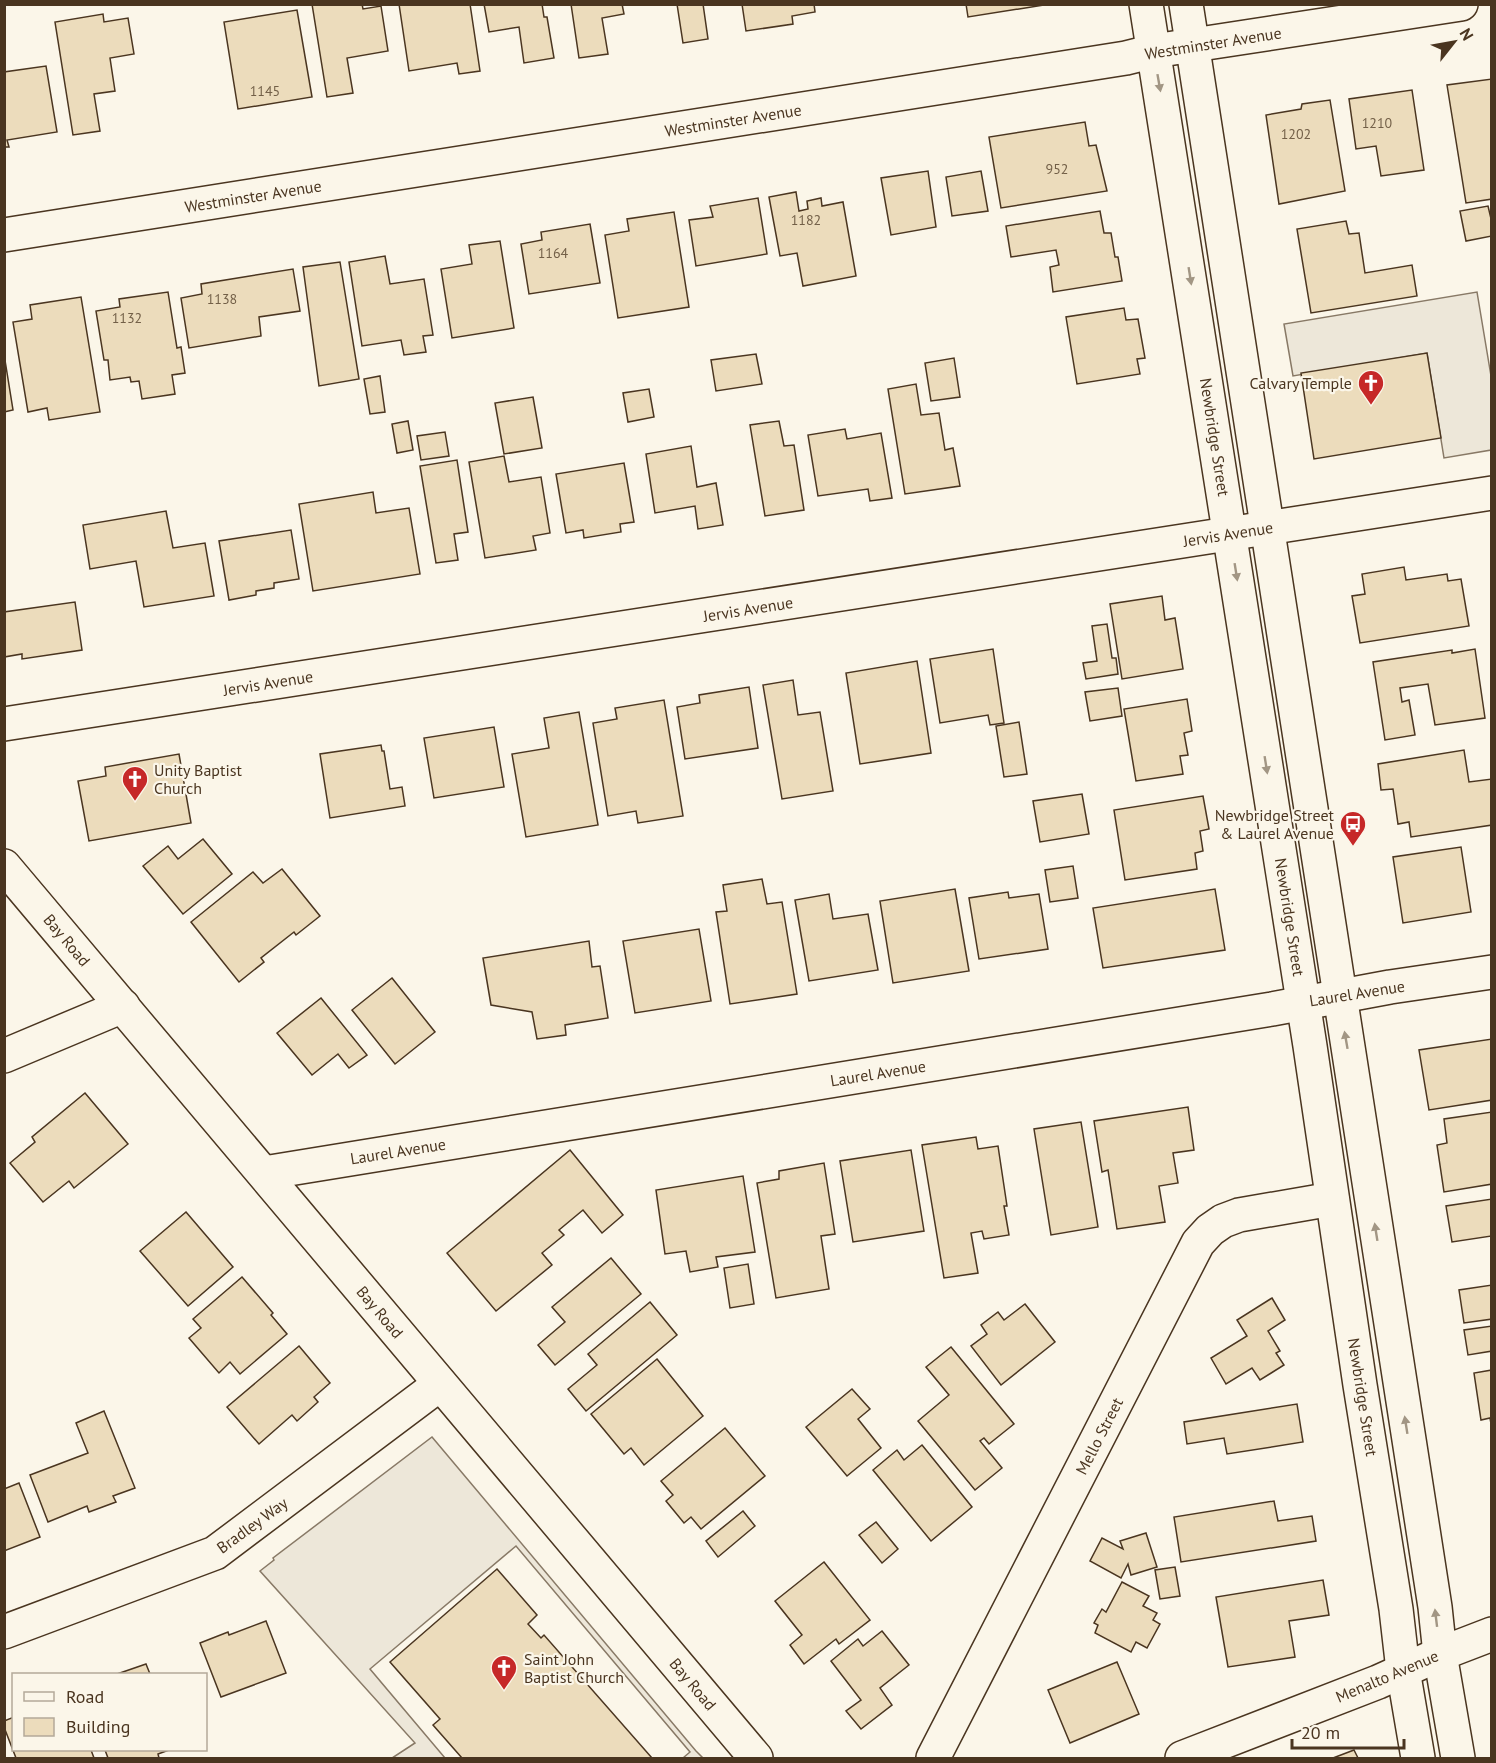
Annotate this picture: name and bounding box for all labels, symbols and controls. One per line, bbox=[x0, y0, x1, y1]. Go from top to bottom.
north arrow bbox=[1424, 12, 1484, 72]
street label: Westminster Avenue bbox=[1143, 22, 1283, 64]
text: N bbox=[1456, 25, 1478, 44]
one-way arrow bbox=[1155, 74, 1164, 93]
house number: 1145 bbox=[250, 82, 280, 100]
street label: Westminster Avenue bbox=[663, 99, 803, 141]
house number: 1210 bbox=[1362, 114, 1393, 132]
house number: 1202 bbox=[1281, 125, 1311, 143]
house number: 952 bbox=[1046, 160, 1068, 178]
street label: Westminster Avenue bbox=[183, 175, 323, 217]
house number: 1182 bbox=[791, 211, 821, 229]
house number: 1164 bbox=[538, 244, 569, 262]
one-way arrow bbox=[1185, 266, 1194, 285]
house number: 1138 bbox=[207, 290, 237, 308]
house number: 1132 bbox=[112, 309, 142, 327]
church icon: Calvary Temple bbox=[1356, 368, 1386, 406]
place label: Calvary Temple bbox=[1249, 373, 1352, 393]
street label: Newbridge Street bbox=[1196, 377, 1234, 498]
street label: Jervis Avenue bbox=[1181, 517, 1274, 551]
one-way arrow bbox=[1231, 563, 1240, 582]
street label: Jervis Avenue bbox=[701, 592, 794, 626]
street label: Jervis Avenue bbox=[221, 666, 314, 700]
one-way arrow bbox=[1261, 755, 1270, 774]
place label: Unity Baptist Church bbox=[154, 760, 242, 798]
church icon: Unity Baptist Church bbox=[120, 764, 150, 802]
place label: Newbridge Street & Laurel Avenue bbox=[1215, 805, 1335, 843]
bus stop icon: Newbridge Street & Laurel Avenue bbox=[1338, 809, 1368, 847]
street label: Newbridge Street bbox=[1271, 857, 1309, 978]
street label: Bay Road bbox=[39, 910, 95, 970]
street label: Laurel Avenue bbox=[1308, 976, 1406, 1010]
one-way arrow bbox=[1342, 1030, 1351, 1049]
street label: Laurel Avenue bbox=[829, 1056, 927, 1090]
street label: Laurel Avenue bbox=[349, 1134, 447, 1168]
one-way arrow bbox=[1372, 1223, 1381, 1242]
street label: Bay Road bbox=[352, 1282, 408, 1342]
street label: Newbridge Street bbox=[1344, 1337, 1382, 1458]
street label: Mello Street bbox=[1071, 1394, 1127, 1478]
one-way arrow bbox=[1402, 1415, 1411, 1434]
street label: Bradley Way bbox=[213, 1492, 292, 1557]
one-way arrow bbox=[1431, 1608, 1441, 1627]
street label: Menalto Avenue bbox=[1333, 1645, 1441, 1707]
place label: Saint John Baptist Church bbox=[524, 1649, 624, 1687]
church icon: Saint John Baptist Church bbox=[489, 1653, 519, 1691]
street label: Bay Road bbox=[665, 1654, 721, 1714]
legend bbox=[12, 1673, 207, 1751]
text: Road bbox=[66, 1685, 104, 1708]
scale bar bbox=[1292, 1712, 1404, 1750]
text: Building bbox=[66, 1715, 130, 1738]
text: 20 m bbox=[1301, 1721, 1340, 1744]

